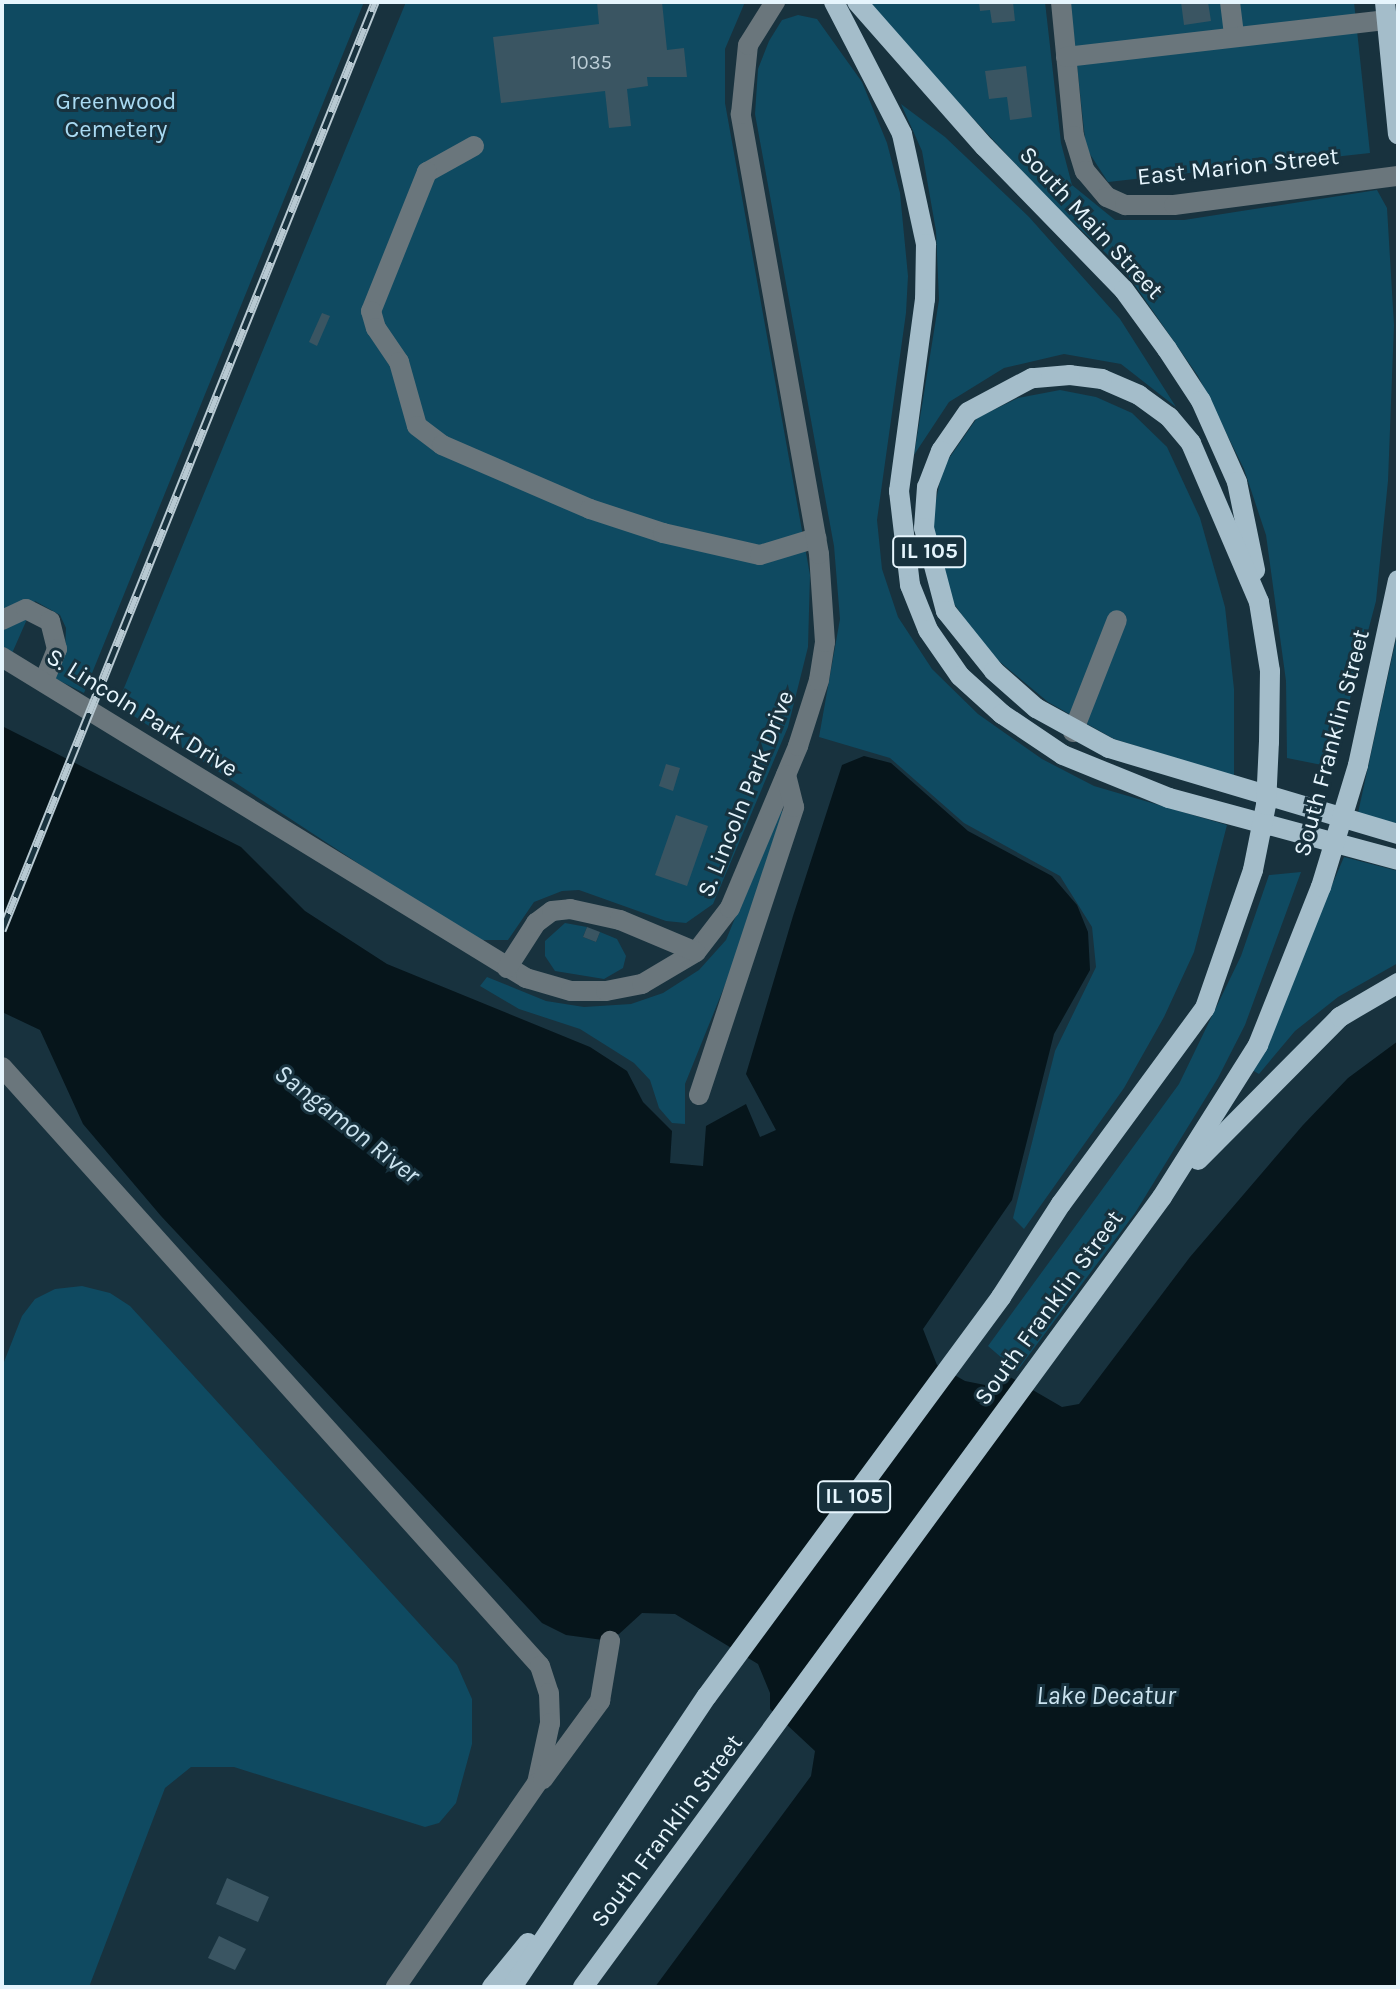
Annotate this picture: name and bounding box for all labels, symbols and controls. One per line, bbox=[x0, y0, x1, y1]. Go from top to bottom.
house number: 1035 bbox=[570, 50, 612, 74]
park label: Greenwood Cemetery bbox=[55, 88, 177, 144]
street label: South Main Street bbox=[1013, 141, 1169, 305]
street label: East Marion Street bbox=[1136, 142, 1340, 192]
road number: IL 105 bbox=[891, 534, 967, 570]
street label: South Franklin Street bbox=[1288, 626, 1376, 860]
street label: S. Lincoln Park Drive bbox=[41, 642, 243, 784]
street label: S. Lincoln Park Drive bbox=[691, 687, 801, 901]
water label: Sangamon River bbox=[268, 1058, 426, 1190]
street label: South Franklin Street bbox=[969, 1205, 1129, 1411]
road number: IL 105 bbox=[816, 1479, 892, 1515]
water label: Lake Decatur bbox=[1036, 1680, 1176, 1712]
street label: South Franklin Street bbox=[585, 1729, 749, 1933]

